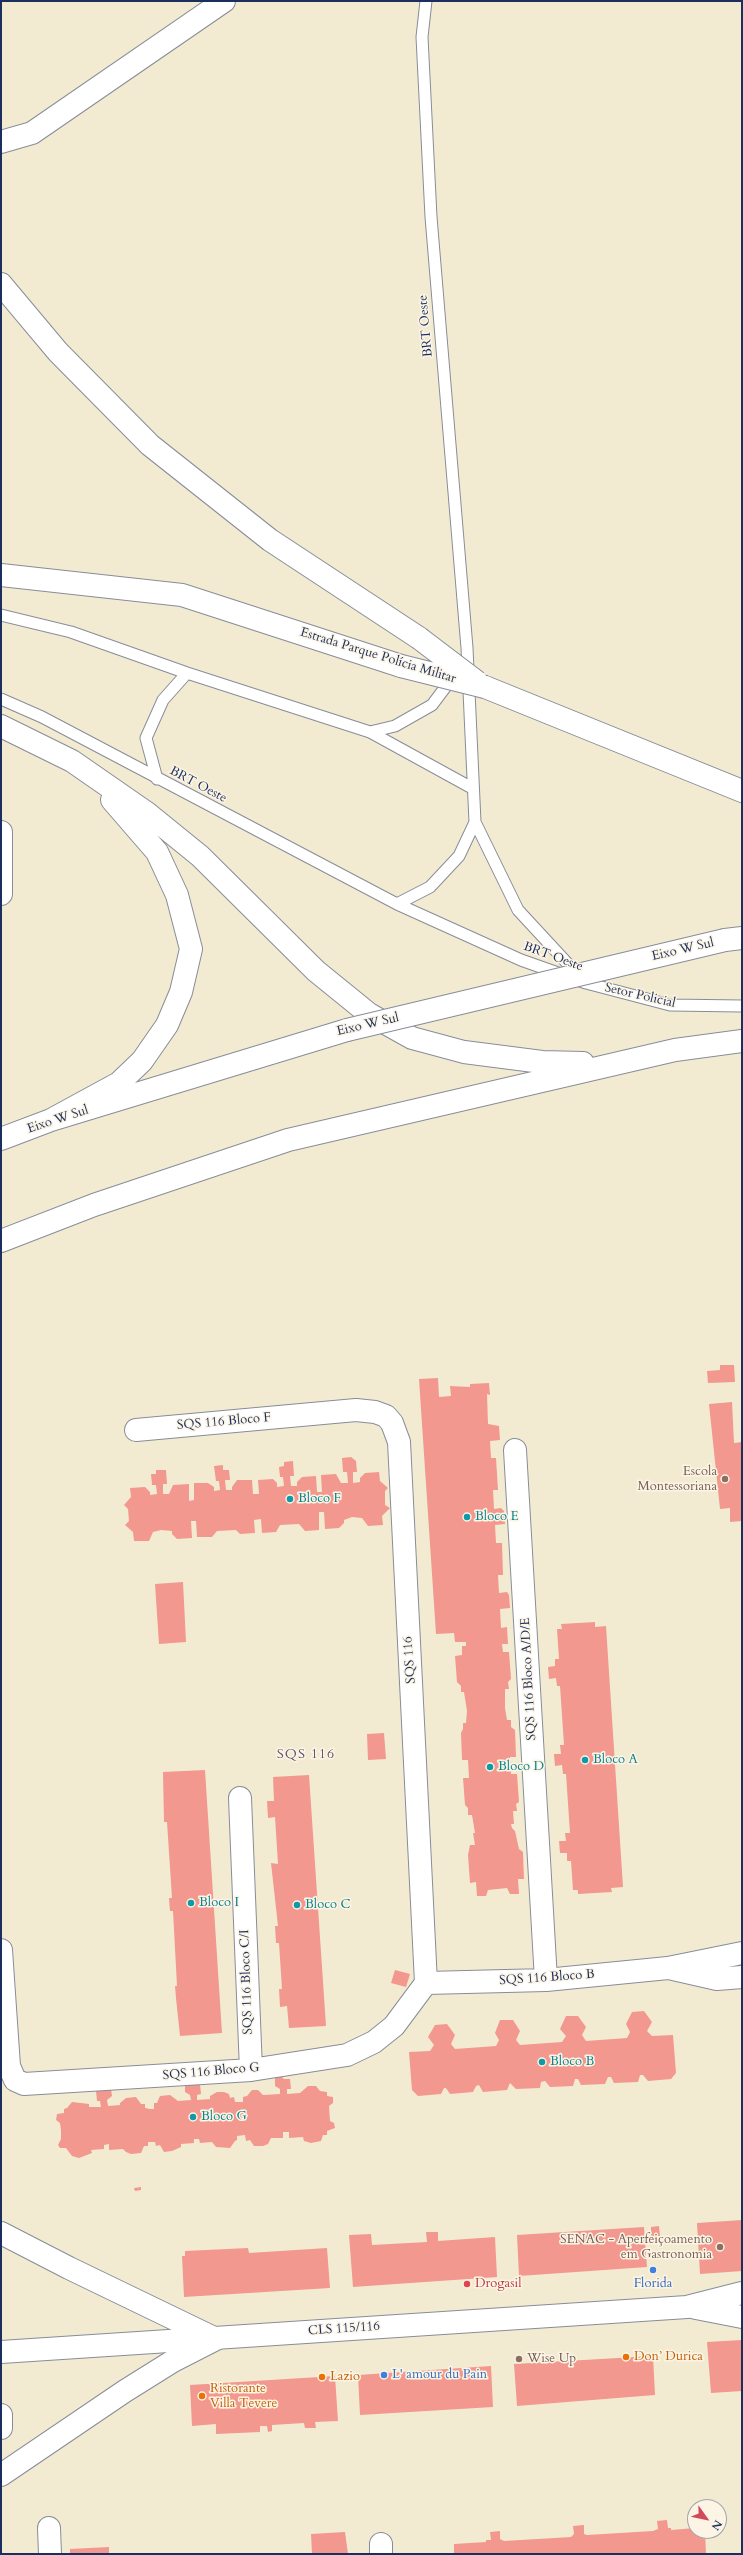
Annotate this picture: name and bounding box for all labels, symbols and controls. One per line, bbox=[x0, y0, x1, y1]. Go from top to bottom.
street label: BRT Oeste bbox=[416, 294, 436, 358]
street label: Estrada Parque Polícia Militar bbox=[298, 625, 458, 687]
street label: BRT Oeste bbox=[167, 763, 229, 807]
street label: Eixo W Sul bbox=[650, 935, 716, 965]
street label: BRT Oeste bbox=[521, 939, 585, 975]
street label: Setor Policial bbox=[603, 980, 677, 1012]
street label: Eixo W Sul bbox=[335, 1010, 401, 1040]
street label: Eixo W Sul bbox=[25, 1103, 91, 1137]
street label: SQS 116 Bloco F bbox=[176, 1410, 272, 1434]
place label: Escola Montessoriana bbox=[638, 1464, 717, 1495]
marker: Escola Montessoriana bbox=[720, 1474, 730, 1484]
place label: Bloco F bbox=[298, 1491, 341, 1507]
marker: Bloco F bbox=[285, 1494, 295, 1504]
place label: Bloco E bbox=[475, 1509, 519, 1525]
marker: Bloco E bbox=[462, 1512, 472, 1522]
street label: SQS 116 Bloco A/D/E bbox=[518, 1617, 540, 1741]
street label: SQS 116 bbox=[401, 1636, 419, 1684]
district label: SQS 116 bbox=[277, 1747, 335, 1763]
place label: Bloco A bbox=[593, 1752, 638, 1768]
marker: Bloco A bbox=[580, 1755, 590, 1765]
place label: Bloco D bbox=[498, 1759, 544, 1775]
marker: Bloco D bbox=[485, 1762, 495, 1772]
place label: Bloco I bbox=[199, 1895, 239, 1911]
place label: Bloco C bbox=[305, 1897, 351, 1913]
marker: Bloco I bbox=[186, 1898, 196, 1908]
marker: Bloco C bbox=[292, 1900, 302, 1910]
street label: SQS 116 Bloco C/I bbox=[237, 1929, 257, 2035]
street label: SQS 116 Bloco B bbox=[499, 1967, 595, 1989]
place label: Bloco B bbox=[550, 2054, 594, 2070]
marker: Bloco B bbox=[537, 2057, 547, 2067]
street label: SQS 116 Bloco G bbox=[162, 2060, 260, 2084]
place label: Bloco G bbox=[201, 2109, 247, 2125]
marker: Bloco G bbox=[188, 2112, 198, 2122]
place label: SENAC - Aperfeiçoamento em Gastronomia bbox=[560, 2232, 712, 2263]
marker: SENAC - Aperfeiçoamento em Gastronomia bbox=[715, 2242, 725, 2252]
marker: Florida bbox=[648, 2265, 658, 2275]
place label: Drogasil bbox=[475, 2276, 522, 2292]
place label: Florida bbox=[634, 2276, 672, 2292]
marker: Drogasil bbox=[462, 2279, 472, 2289]
street label: CLS 115/116 bbox=[308, 2319, 380, 2339]
place label: Don’ Durica bbox=[634, 2349, 703, 2365]
place label: Wise Up bbox=[527, 2351, 576, 2367]
marker: Don’ Durica bbox=[621, 2352, 631, 2362]
marker: Wise Up bbox=[514, 2354, 524, 2364]
place label: L' amour du Pain bbox=[392, 2367, 487, 2383]
place label: Lazio bbox=[330, 2369, 360, 2385]
marker: L' amour du Pain bbox=[379, 2370, 389, 2380]
marker: Lazio bbox=[317, 2372, 327, 2382]
place label: Ristorante Villa Tevere bbox=[210, 2381, 277, 2412]
marker: Ristorante Villa Tevere bbox=[197, 2391, 207, 2401]
north arrow bbox=[687, 2499, 727, 2539]
text: N bbox=[708, 2517, 726, 2533]

